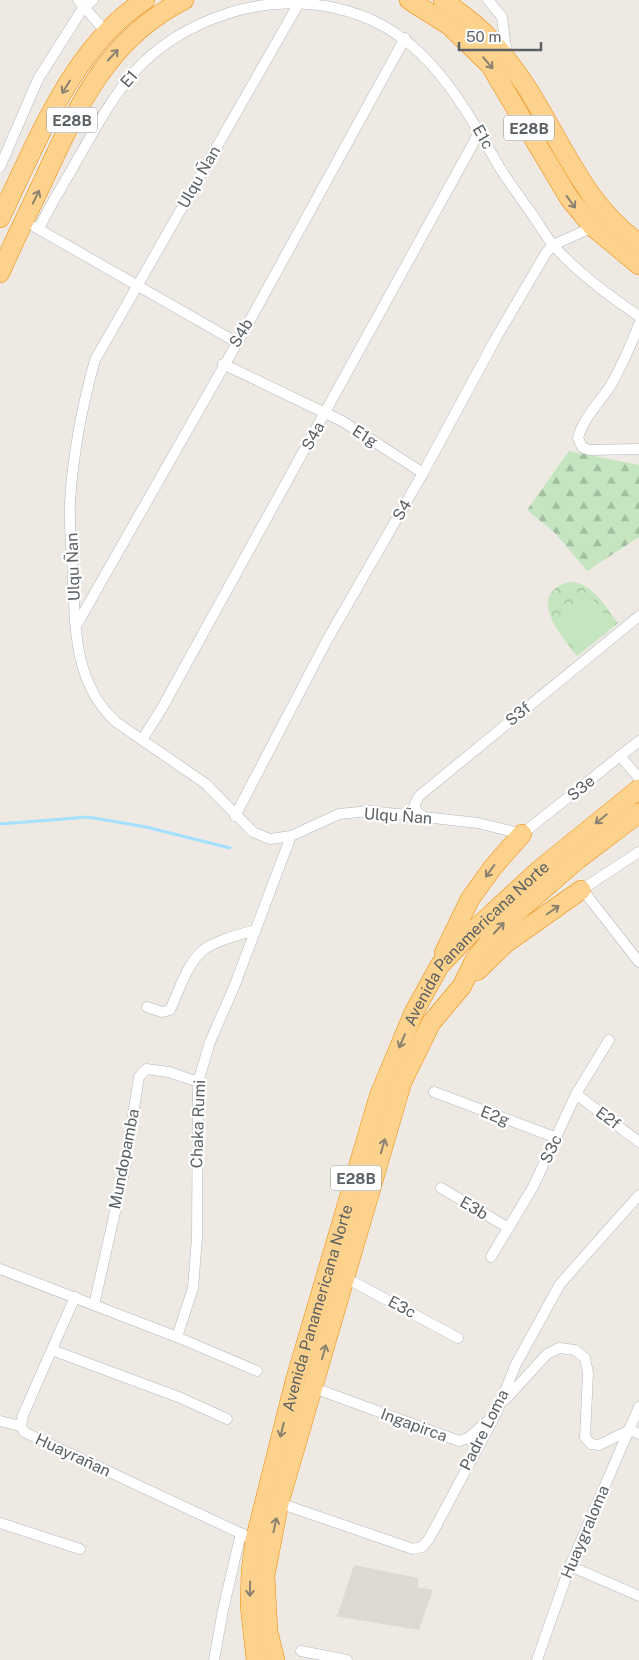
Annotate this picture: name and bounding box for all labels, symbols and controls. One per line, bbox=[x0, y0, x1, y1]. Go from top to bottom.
scale bar bbox=[459, 20, 542, 52]
text: 50 m bbox=[466, 28, 501, 45]
one-way arrow bbox=[107, 49, 119, 62]
one-way arrow bbox=[482, 56, 493, 69]
street label: E1 bbox=[116, 67, 142, 91]
one-way arrow bbox=[61, 80, 71, 94]
road number: E28B bbox=[47, 108, 97, 132]
road number: E28B bbox=[504, 116, 554, 140]
street label: E1c bbox=[468, 121, 498, 153]
street label: Ulqu Ñan bbox=[173, 142, 224, 211]
one-way arrow bbox=[31, 190, 41, 205]
one-way arrow bbox=[566, 195, 577, 208]
street label: S4b bbox=[225, 315, 257, 351]
street label: S4a bbox=[298, 418, 328, 454]
street label: E1g bbox=[349, 421, 381, 451]
street label: S4 bbox=[389, 496, 415, 524]
street label: Ulqu Ñan bbox=[61, 532, 84, 602]
street label: S3f bbox=[501, 698, 535, 730]
street label: S3e bbox=[563, 771, 599, 805]
street label: Ulqu Ñan bbox=[363, 803, 433, 828]
one-way arrow bbox=[595, 814, 608, 825]
street label: Avenida Panamericana Norte bbox=[400, 857, 553, 1029]
one-way arrow bbox=[485, 864, 496, 877]
one-way arrow bbox=[545, 905, 559, 915]
one-way arrow bbox=[493, 922, 505, 934]
one-way arrow bbox=[397, 1033, 407, 1048]
street label: Chaka Rumi bbox=[187, 1079, 209, 1169]
street label: E2g bbox=[478, 1102, 512, 1130]
street label: E2f bbox=[592, 1103, 624, 1133]
street label: Mundopamba bbox=[105, 1107, 143, 1211]
street label: S3c bbox=[536, 1132, 566, 1166]
one-way arrow bbox=[379, 1138, 389, 1154]
road number: E28B bbox=[331, 1166, 381, 1190]
street label: E3b bbox=[456, 1192, 492, 1224]
street label: Avenida Panamericana Norte bbox=[278, 1202, 356, 1413]
street label: E3c bbox=[385, 1292, 419, 1322]
one-way arrow bbox=[319, 1345, 329, 1361]
street label: Padre Loma bbox=[456, 1386, 512, 1474]
street label: Ingapirca bbox=[378, 1404, 450, 1446]
one-way arrow bbox=[277, 1422, 287, 1438]
street label: Huayrañan bbox=[32, 1429, 114, 1481]
street label: Huaygraloma bbox=[557, 1483, 613, 1581]
one-way arrow bbox=[270, 1518, 280, 1534]
one-way arrow bbox=[245, 1580, 255, 1597]

